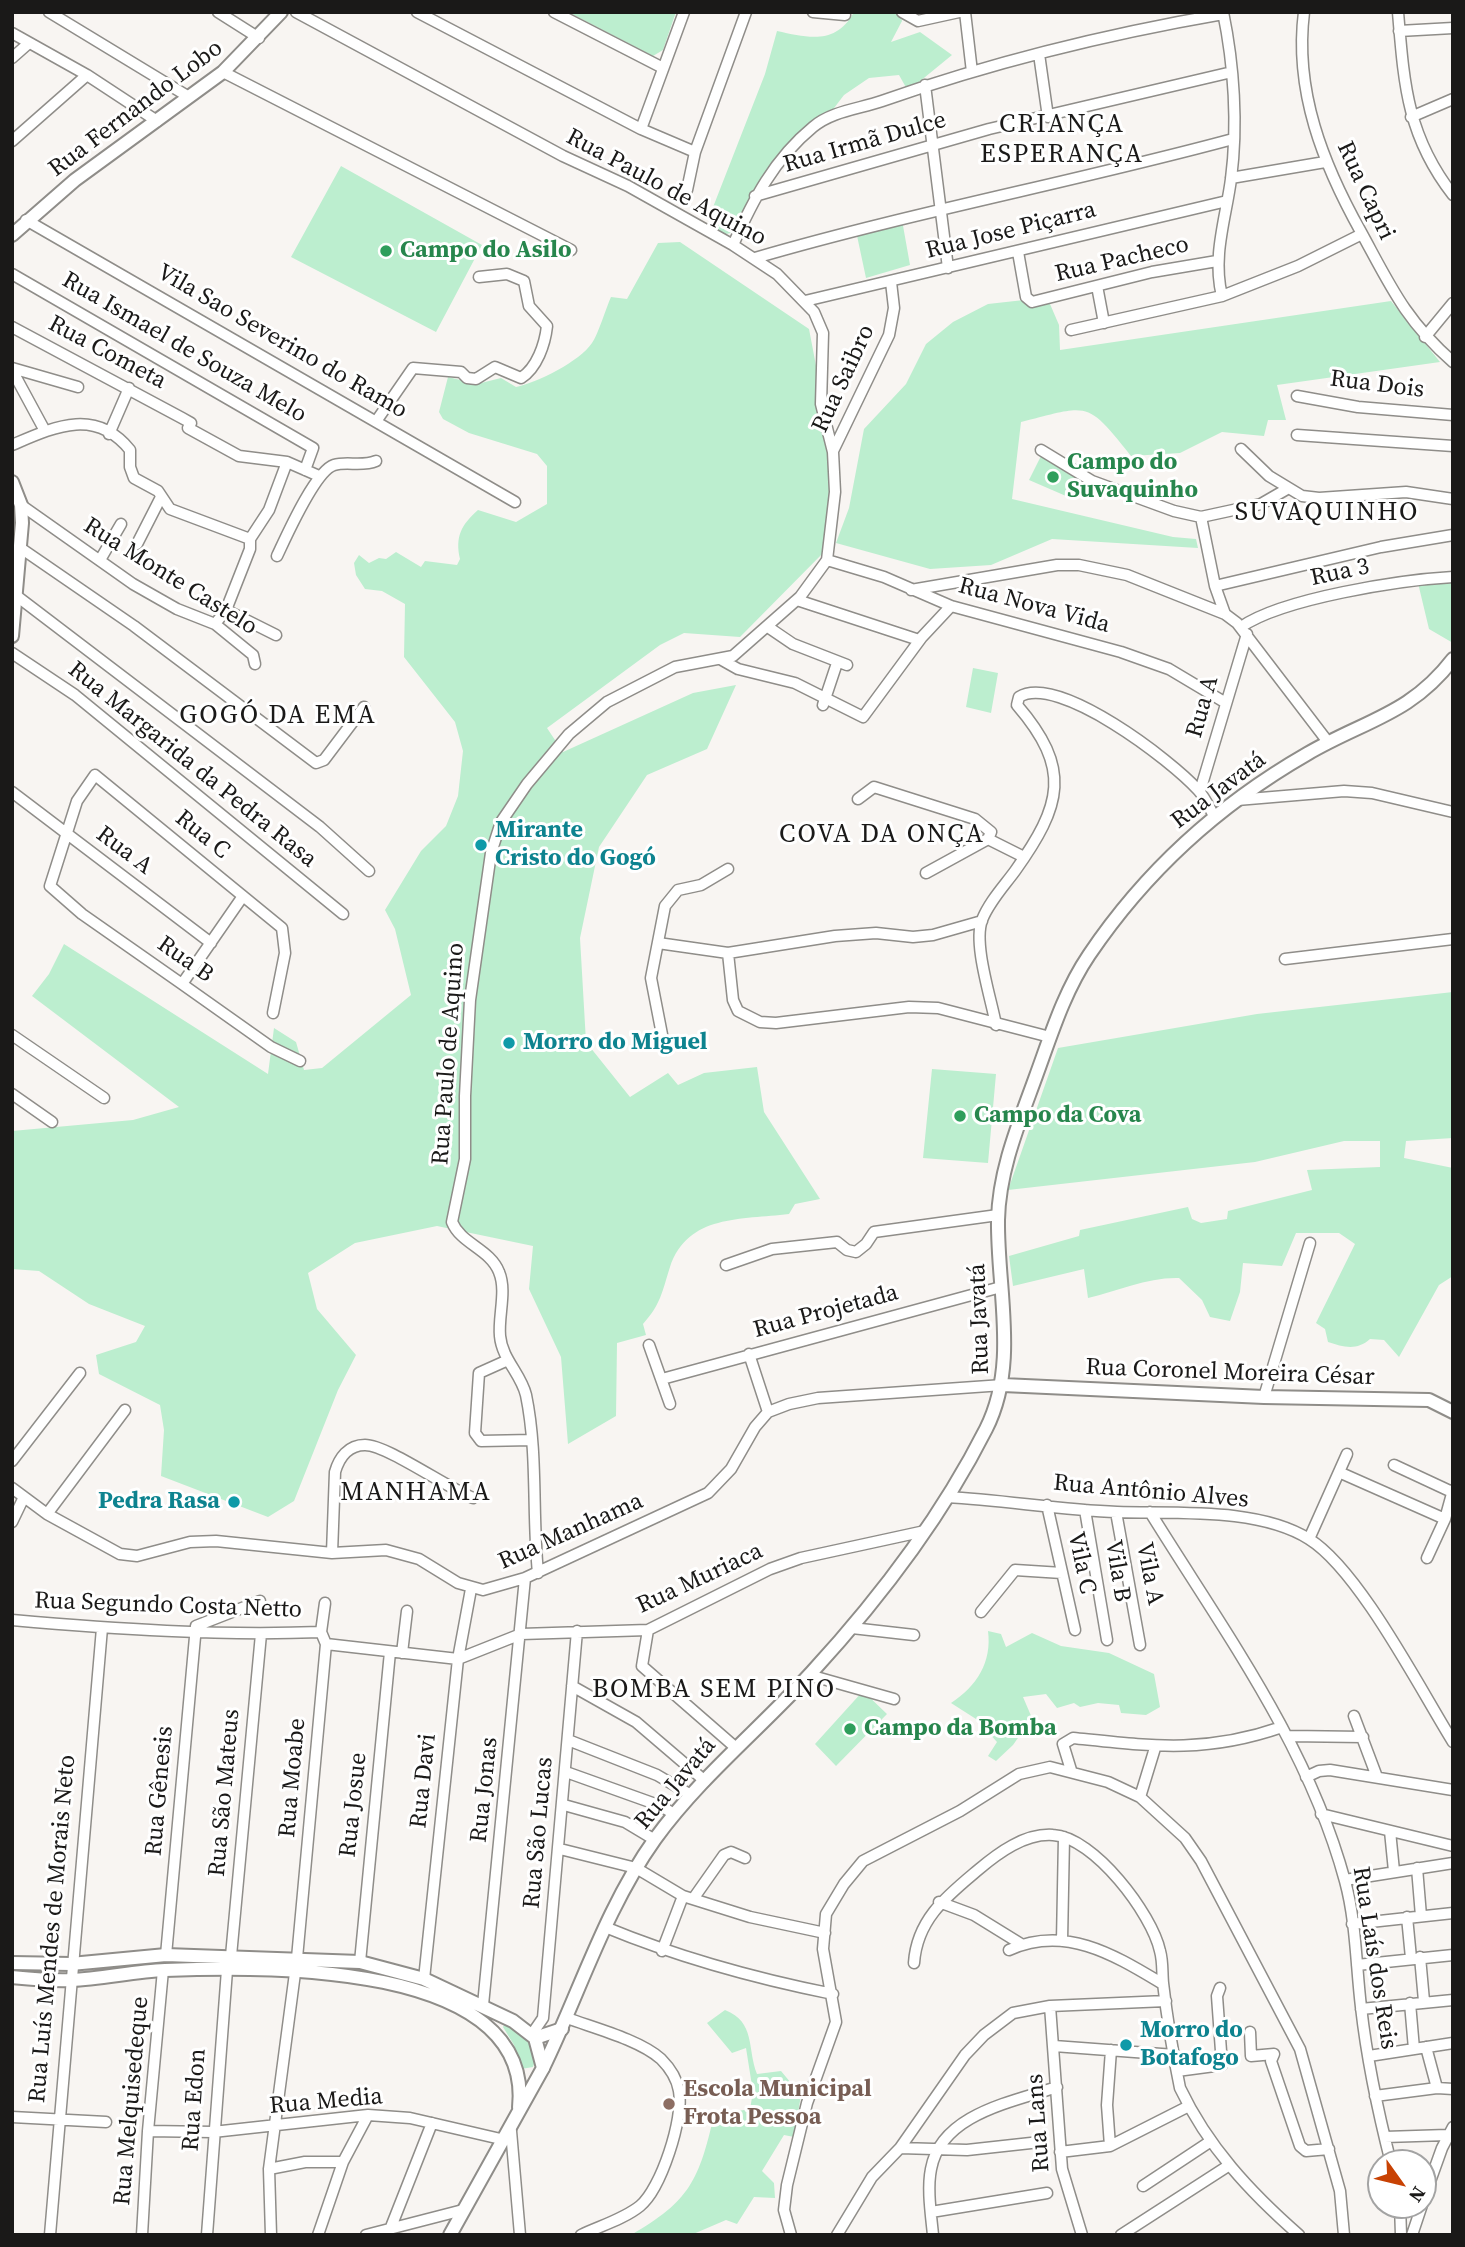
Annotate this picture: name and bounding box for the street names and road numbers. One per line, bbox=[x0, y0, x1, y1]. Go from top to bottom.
street label: Rua Fernando Lobo bbox=[43, 34, 229, 184]
street label: Rua Irmã Dulce bbox=[780, 106, 950, 180]
street label: Rua Paulo de Aquino bbox=[561, 123, 771, 253]
street label: Rua Capri bbox=[1330, 137, 1400, 245]
street label: Rua Jose Piçarra bbox=[923, 196, 1099, 266]
street label: Rua Pacheco bbox=[1052, 231, 1192, 289]
street label: Vila Sao Severino do Ramo bbox=[152, 258, 412, 426]
street label: Rua Ismael de Souza Melo bbox=[57, 266, 311, 430]
street label: Rua Cometa bbox=[43, 310, 171, 396]
street label: Rua Saibro bbox=[806, 320, 882, 438]
street label: Rua Dois bbox=[1328, 365, 1426, 405]
street label: Rua Monte Castelo bbox=[78, 512, 262, 642]
street label: Rua 3 bbox=[1308, 553, 1372, 593]
street label: Rua Nova Vida bbox=[955, 572, 1113, 640]
street label: Rua Margarida da Pedra Rasa bbox=[62, 656, 322, 874]
street label: Rua A bbox=[1180, 673, 1226, 741]
street label: Rua Javatá bbox=[1166, 746, 1272, 836]
street label: Rua C bbox=[169, 804, 235, 866]
street label: Rua A bbox=[90, 821, 158, 881]
street label: Rua B bbox=[151, 930, 219, 990]
street label: Rua Paulo de Aquino bbox=[427, 942, 471, 1166]
street label: Rua Javatá bbox=[964, 1263, 996, 1375]
street label: Rua Projetada bbox=[750, 1279, 902, 1345]
street label: Rua Coronel Moreira César bbox=[1085, 1354, 1375, 1392]
street label: Rua Antônio Alves bbox=[1052, 1469, 1250, 1515]
street label: Rua Manhama bbox=[494, 1487, 648, 1577]
street label: Vila C bbox=[1060, 1529, 1102, 1597]
street label: Rua Muriaca bbox=[632, 1537, 768, 1621]
street label: Vila B bbox=[1098, 1538, 1136, 1604]
street label: Vila A bbox=[1129, 1540, 1169, 1608]
street label: Rua Segundo Costa Netto bbox=[34, 1587, 302, 1625]
street label: Rua São Mateus bbox=[203, 1708, 247, 1878]
street label: Rua Moabe bbox=[273, 1717, 313, 1839]
street label: Rua Gênesis bbox=[140, 1725, 180, 1857]
street label: Rua Davi bbox=[405, 1732, 443, 1830]
street label: Rua Javatá bbox=[629, 1732, 723, 1836]
street label: Rua Jonas bbox=[465, 1736, 505, 1844]
street label: Rua Josue bbox=[334, 1751, 374, 1859]
street label: Rua Luís Mendes de Morais Neto bbox=[23, 1754, 83, 2104]
street label: Rua São Lucas bbox=[518, 1756, 560, 1910]
street label: Rua Laís dos Reis bbox=[1345, 1864, 1403, 2052]
street label: Rua Melquisedeque bbox=[109, 1995, 155, 2207]
street label: Rua Edon bbox=[177, 2048, 213, 2152]
street label: Rua Lans bbox=[1021, 2073, 1057, 2173]
street label: Rua Media bbox=[268, 2083, 384, 2121]

